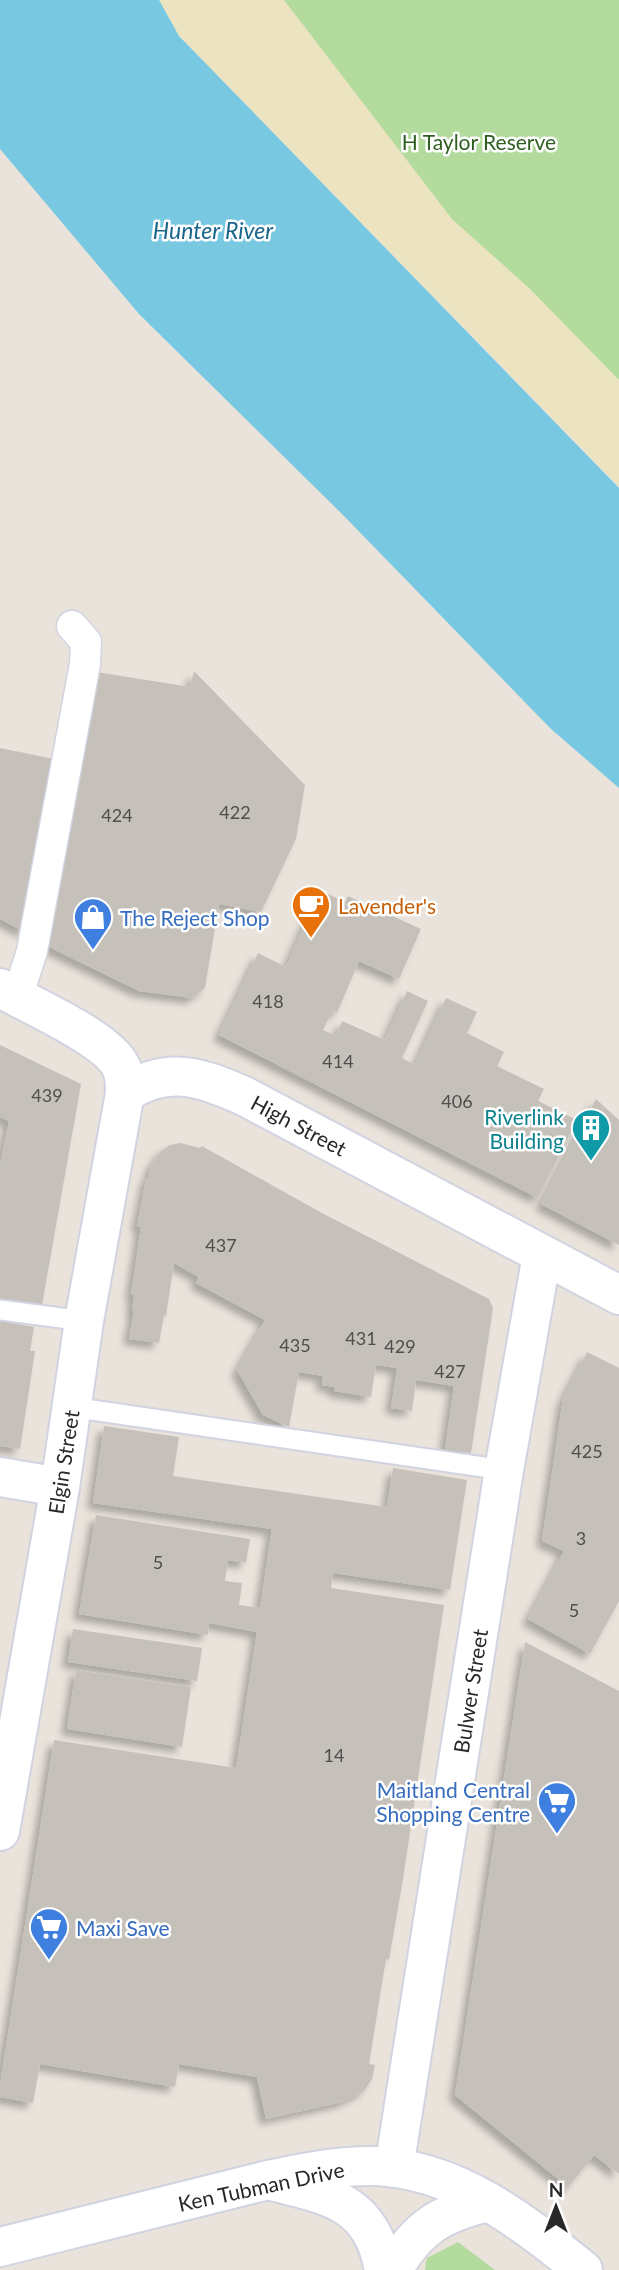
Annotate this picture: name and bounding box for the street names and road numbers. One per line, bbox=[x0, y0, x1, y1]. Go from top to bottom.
street label: High Street bbox=[247, 1089, 351, 1161]
street label: Elgin Street bbox=[42, 1408, 84, 1516]
street label: Bulwer Street bbox=[448, 1627, 492, 1755]
street label: Ken Tubman Drive bbox=[176, 2156, 346, 2216]

